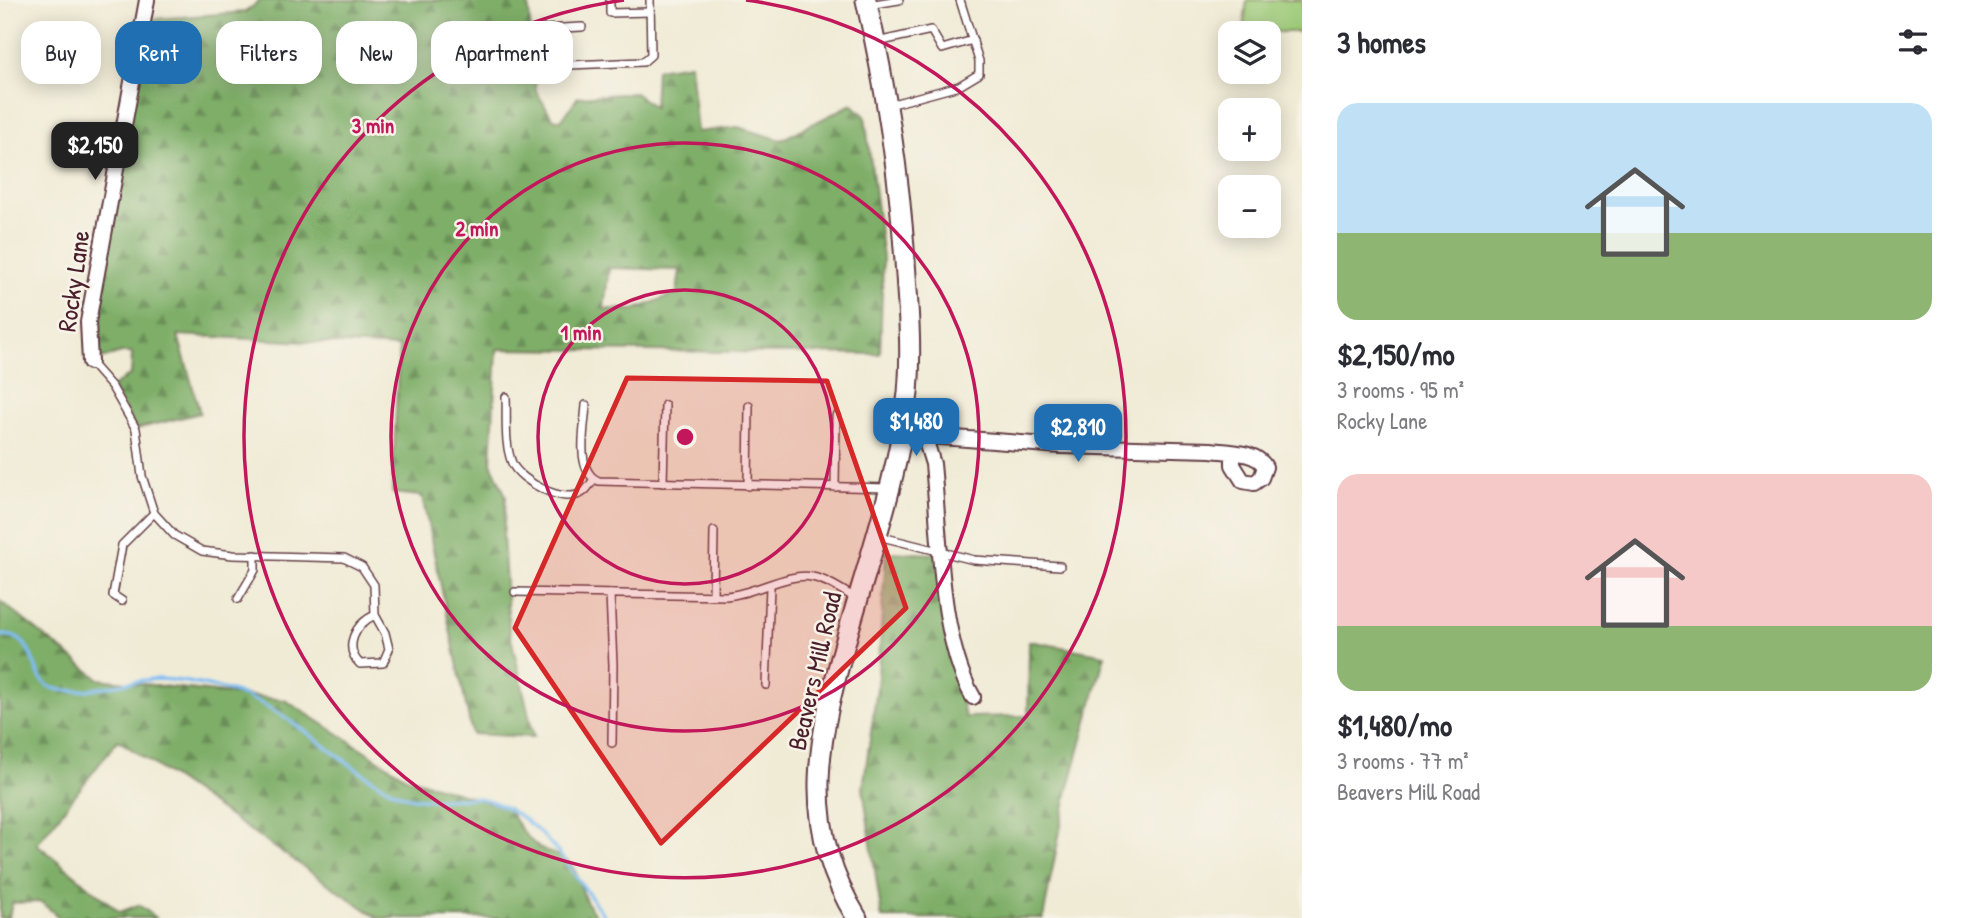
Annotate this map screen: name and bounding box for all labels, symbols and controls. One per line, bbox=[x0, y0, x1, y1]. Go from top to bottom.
chip: Buy bbox=[21, 21, 101, 84]
chip: Rent bbox=[115, 21, 202, 84]
chip: Filters bbox=[216, 21, 322, 84]
chip: New bbox=[336, 21, 417, 84]
chip: Apartment bbox=[431, 21, 573, 84]
map controls bbox=[1218, 21, 1281, 238]
button: layers bbox=[1218, 21, 1281, 84]
text: 3 homes bbox=[1337, 22, 1426, 62]
icon: filters bbox=[1894, 23, 1932, 61]
button: + bbox=[1218, 98, 1281, 161]
text: 3 min bbox=[352, 111, 394, 140]
pin: $2,150 bbox=[38, 122, 152, 182]
text: $2,150 bbox=[67, 129, 123, 160]
icon: home bbox=[1572, 149, 1698, 275]
button: − bbox=[1218, 175, 1281, 238]
text: 2 min bbox=[455, 214, 499, 243]
street label: Rocky Lane bbox=[49, 228, 97, 334]
text: 1 min bbox=[561, 318, 601, 347]
text: $2,150/mo bbox=[1337, 334, 1455, 374]
text: 3 rooms · 95 m² bbox=[1337, 374, 1464, 405]
pin: $1,480 bbox=[859, 398, 973, 458]
text: $1,480 bbox=[889, 405, 943, 436]
pin: $2,810 bbox=[1021, 405, 1135, 464]
text: Rocky Lane bbox=[1337, 405, 1427, 436]
text: $2,810 bbox=[1050, 411, 1106, 442]
centre of rings bbox=[673, 425, 697, 449]
icon: home bbox=[1572, 520, 1698, 646]
street label: Beavers Mill Road bbox=[779, 588, 849, 754]
text: $1,480/mo bbox=[1337, 705, 1452, 745]
text: 3 rooms · 77 m² bbox=[1337, 745, 1469, 776]
text: Beavers Mill Road bbox=[1337, 776, 1480, 807]

